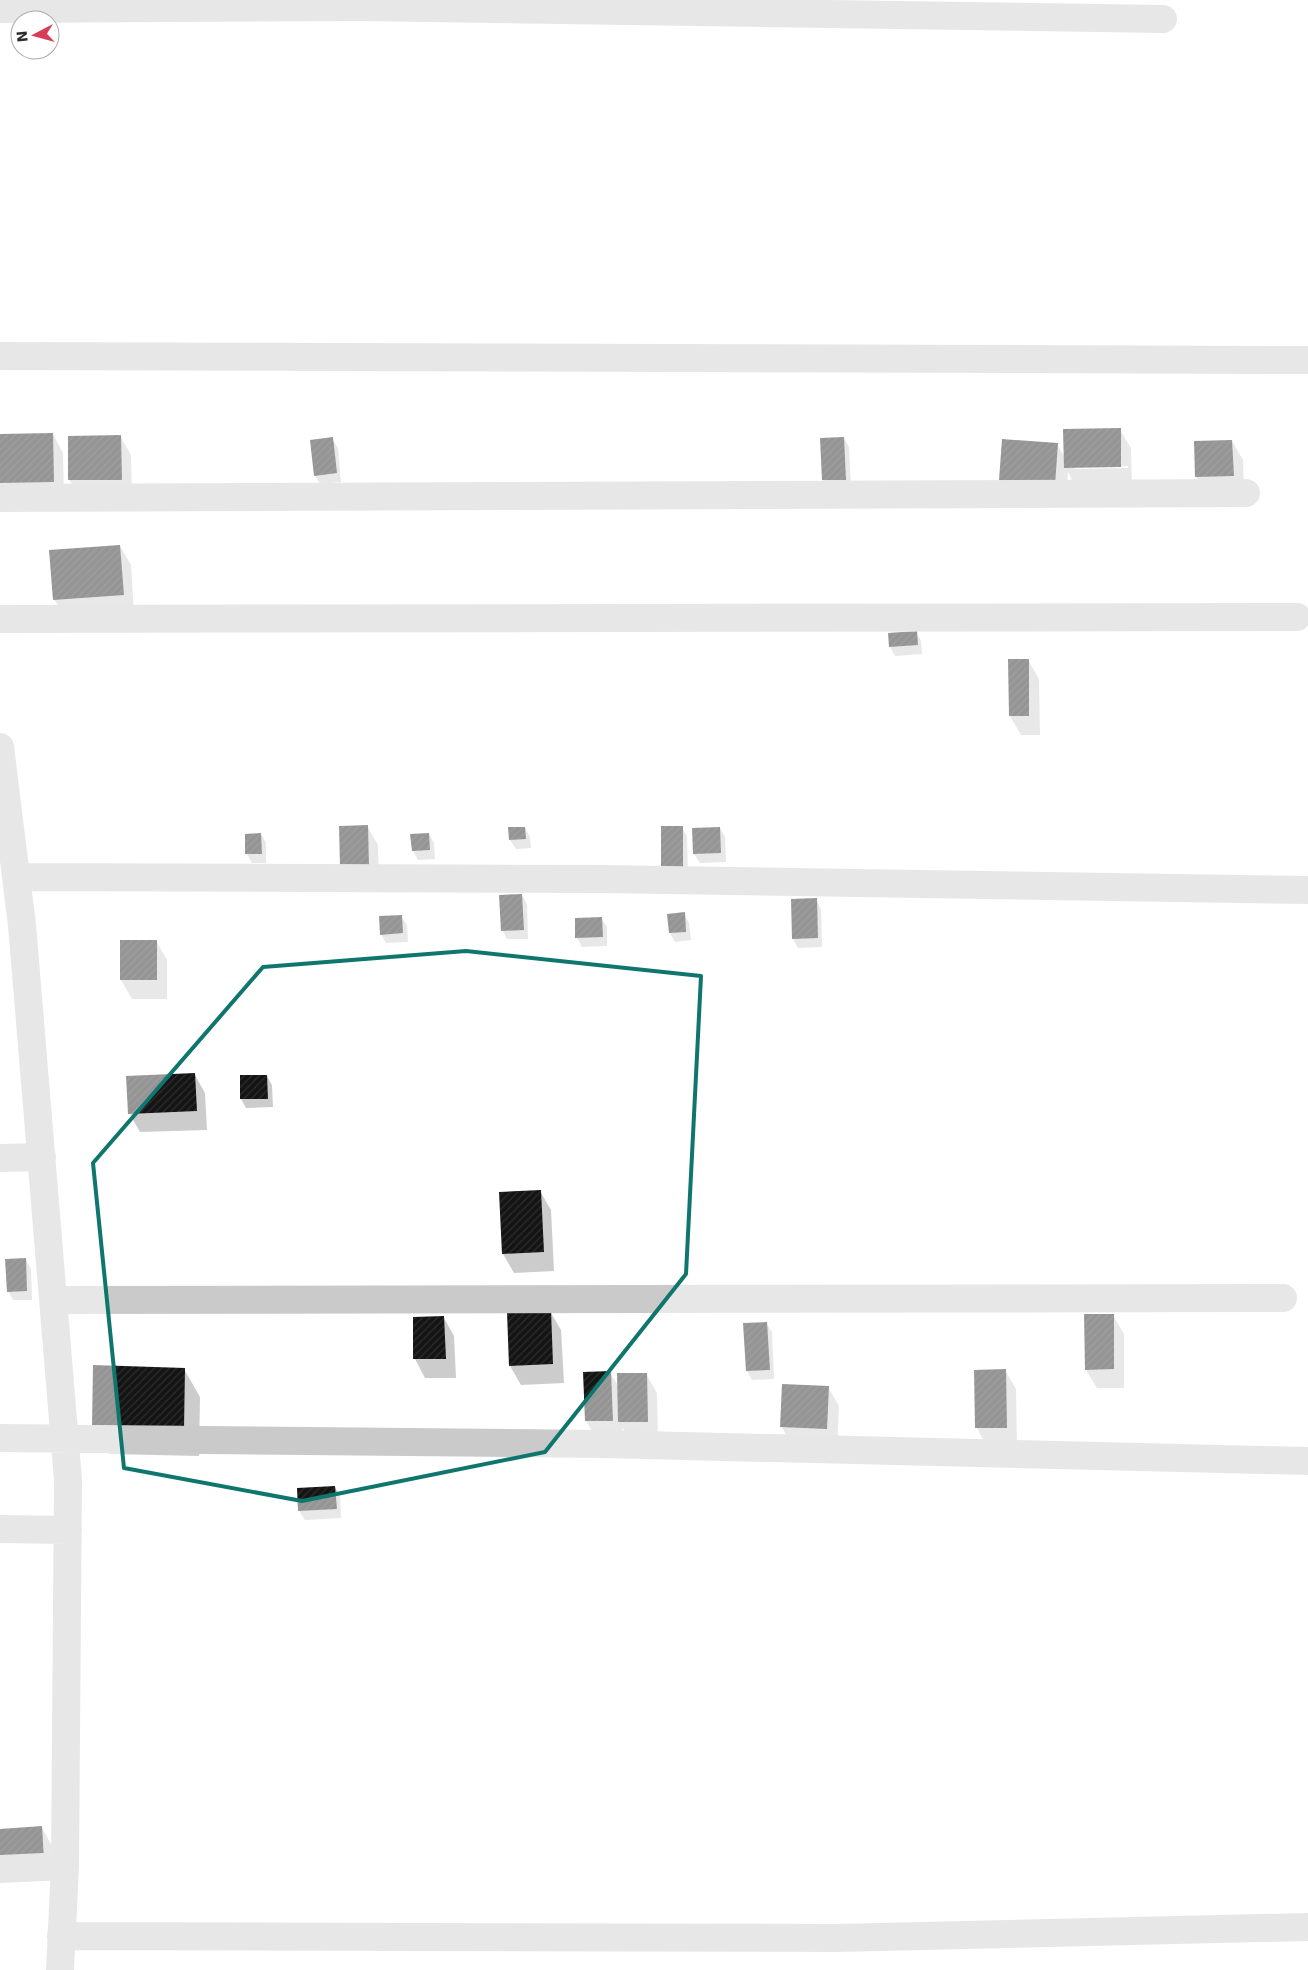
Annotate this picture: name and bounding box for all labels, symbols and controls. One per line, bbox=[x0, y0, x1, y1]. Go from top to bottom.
north arrow bbox=[10, 10, 60, 60]
text: N bbox=[14, 30, 31, 43]

